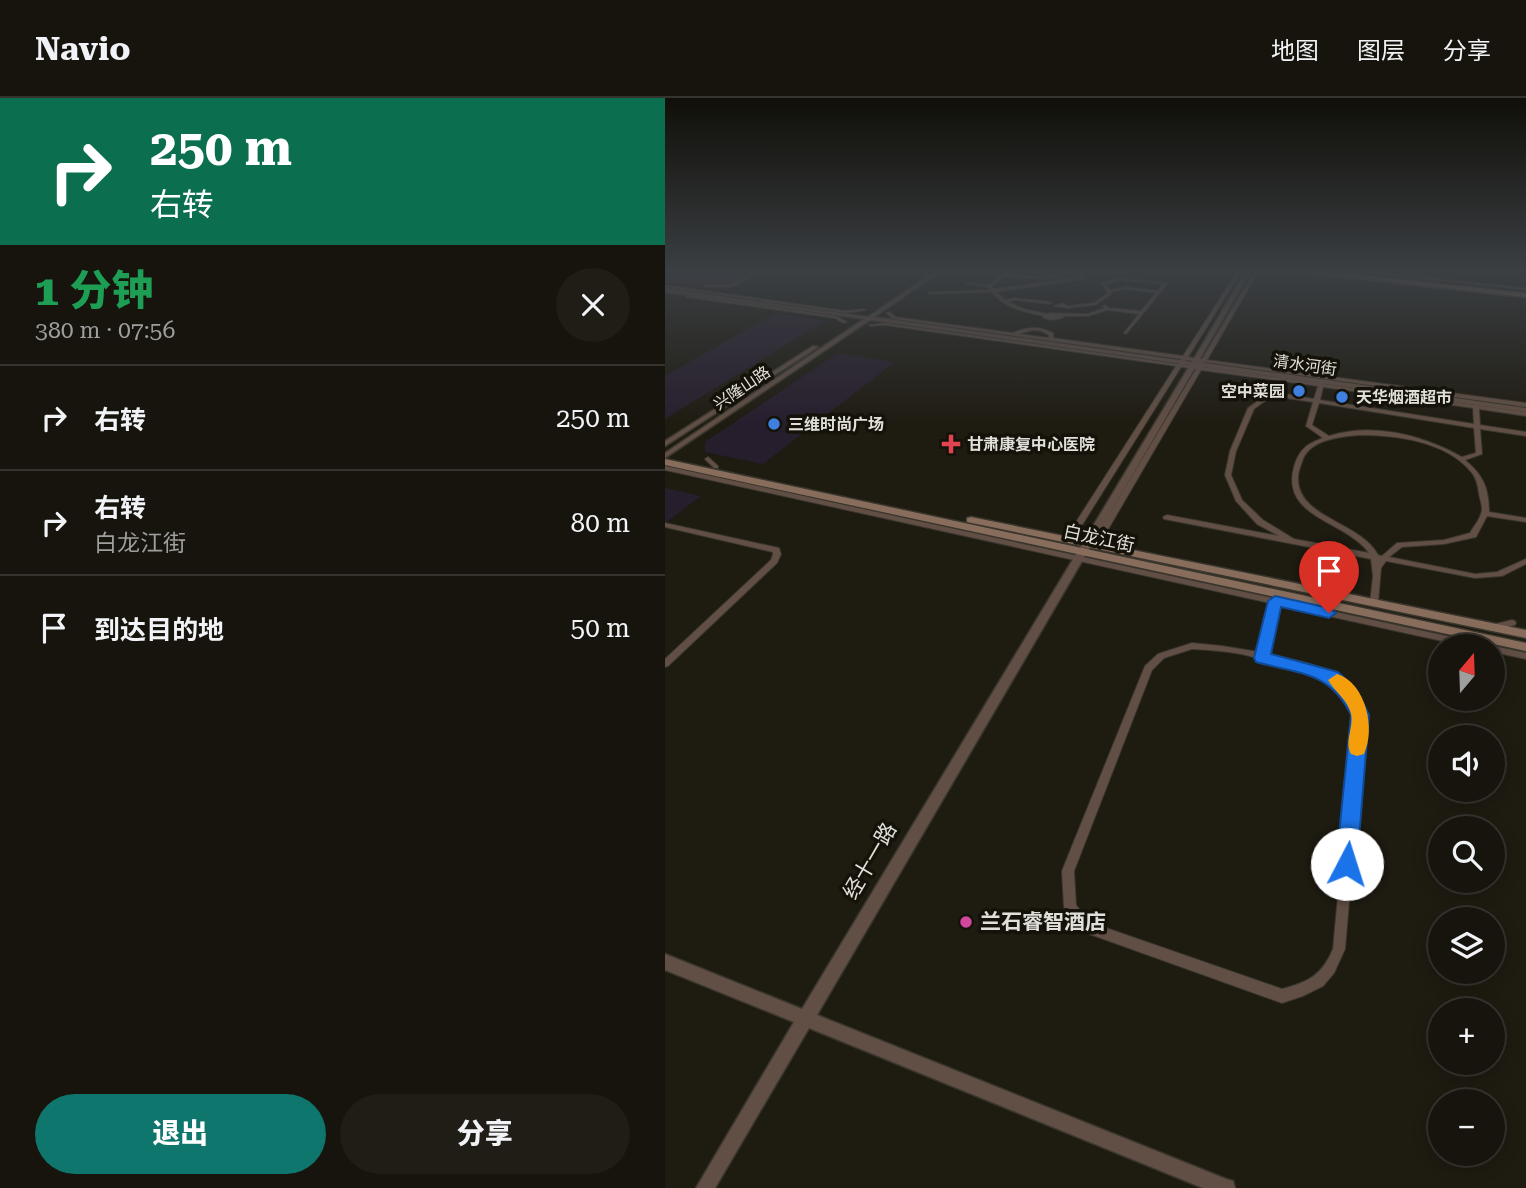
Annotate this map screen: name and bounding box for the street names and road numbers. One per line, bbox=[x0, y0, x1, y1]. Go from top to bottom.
street label: 清水河街 bbox=[1272, 351, 1338, 379]
street label: 兴隆山路 bbox=[710, 362, 774, 414]
street label: 白龙江街 bbox=[1062, 520, 1136, 556]
street label: 经十一路 bbox=[839, 819, 901, 903]

